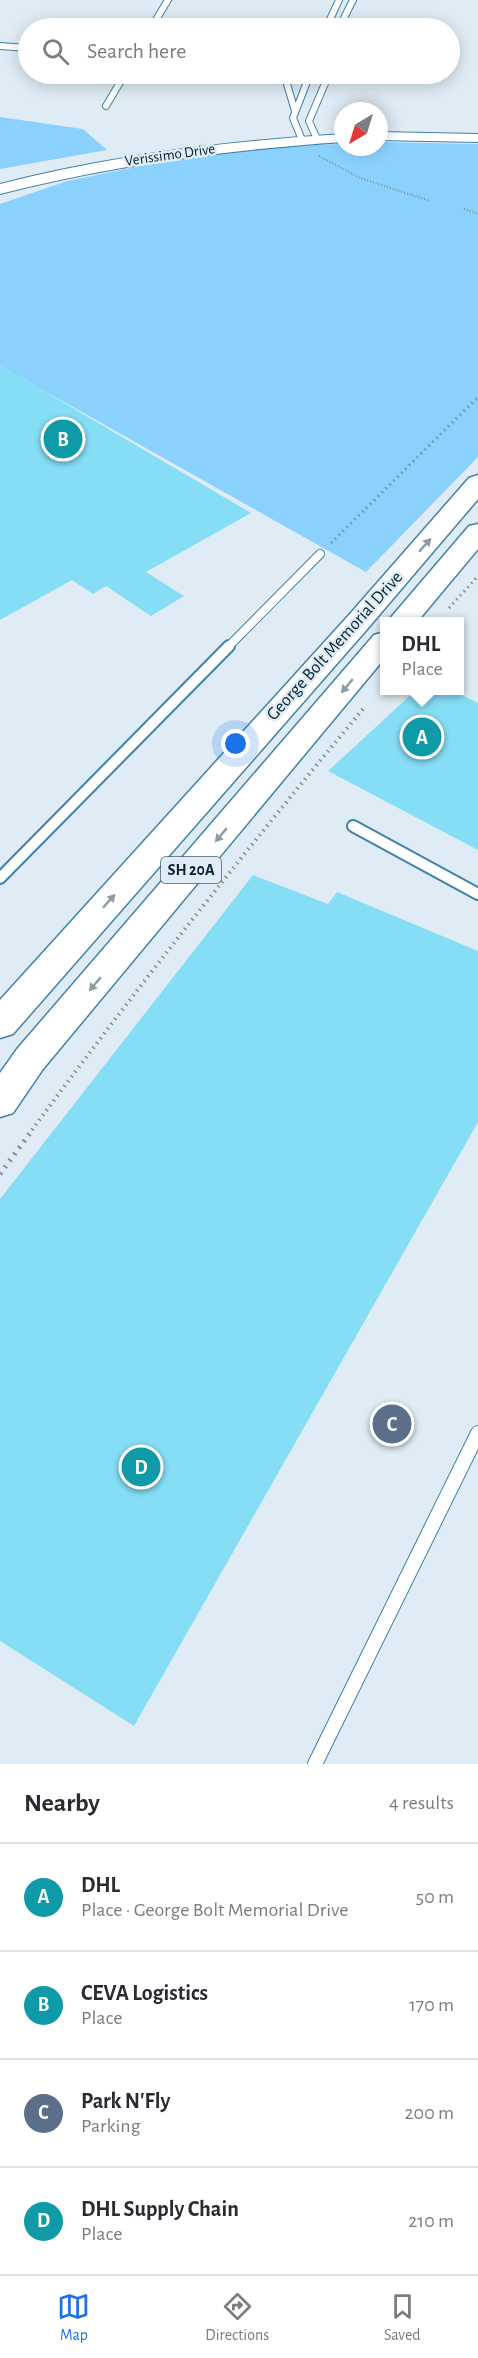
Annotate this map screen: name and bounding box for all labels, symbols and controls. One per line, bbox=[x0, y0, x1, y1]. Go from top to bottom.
search box bbox=[18, 18, 460, 84]
icon: search bbox=[39, 35, 72, 68]
text: Search here bbox=[87, 40, 186, 62]
north arrow bbox=[334, 102, 388, 156]
street label: Verissimo Drive bbox=[124, 141, 216, 169]
pin: B bbox=[44, 416, 82, 462]
one-way arrow bbox=[418, 538, 431, 553]
street label: George Bolt Memorial Drive bbox=[264, 568, 406, 724]
popup bbox=[380, 617, 464, 695]
text: DHL bbox=[401, 633, 440, 655]
text: Place bbox=[401, 659, 443, 679]
one-way arrow bbox=[340, 678, 353, 694]
pin: A bbox=[402, 714, 442, 760]
your location bbox=[221, 729, 250, 758]
one-way arrow bbox=[215, 827, 228, 842]
road number: SH 20A bbox=[161, 857, 221, 883]
one-way arrow bbox=[102, 894, 116, 909]
one-way arrow bbox=[89, 976, 102, 991]
pin: C bbox=[372, 1402, 412, 1446]
pin: D bbox=[122, 1444, 160, 1490]
text: Nearby bbox=[24, 1790, 100, 1816]
text: 4 results bbox=[389, 1793, 454, 1813]
text: DHL bbox=[81, 1874, 120, 1896]
text: A bbox=[38, 1887, 50, 1907]
text: 50 m bbox=[416, 1887, 454, 1907]
text: Place · George Bolt Memorial Drive bbox=[81, 1900, 348, 1920]
text: CEVA Logistics bbox=[81, 1982, 208, 2004]
text: B bbox=[38, 1995, 49, 2015]
text: 170 m bbox=[409, 1995, 454, 2015]
text: Place bbox=[81, 2008, 122, 2028]
text: Park N'Fly bbox=[81, 2090, 170, 2112]
text: C bbox=[38, 2103, 49, 2123]
text: 200 m bbox=[404, 2103, 454, 2123]
text: Parking bbox=[81, 2116, 140, 2136]
text: DHL Supply Chain bbox=[81, 2198, 239, 2220]
text: D bbox=[37, 2211, 50, 2231]
text: 210 m bbox=[408, 2211, 454, 2231]
text: Place bbox=[81, 2224, 122, 2244]
tab: Map bbox=[57, 2290, 90, 2345]
tab: Directions bbox=[205, 2290, 269, 2345]
tab: Saved bbox=[384, 2290, 421, 2345]

